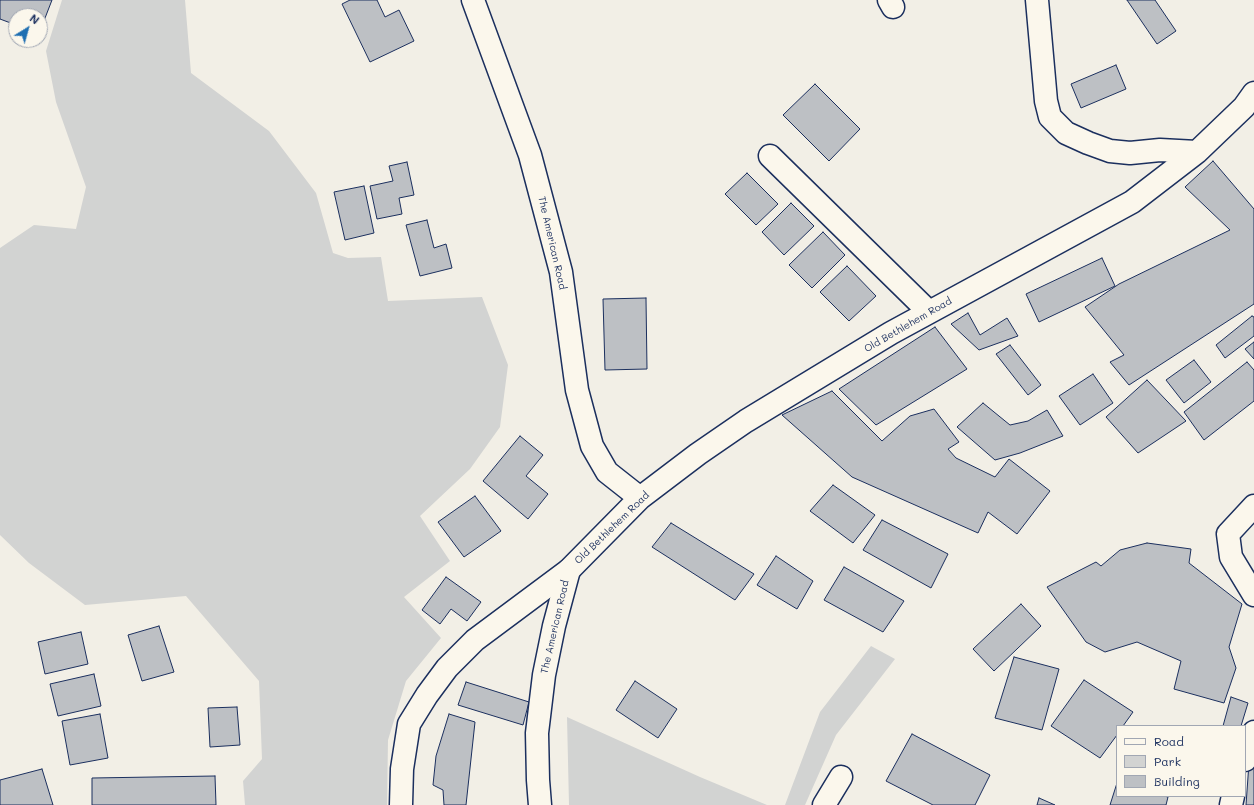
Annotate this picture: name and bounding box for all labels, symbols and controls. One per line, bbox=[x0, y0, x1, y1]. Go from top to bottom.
north arrow bbox=[8, 8, 48, 48]
text: N bbox=[27, 10, 43, 27]
street label: The American Road bbox=[535, 195, 569, 291]
street label: Old Bethlehem Road bbox=[862, 295, 954, 355]
street label: Old Bethlehem Road bbox=[572, 489, 652, 567]
street label: The American Road bbox=[538, 579, 572, 675]
legend bbox=[1116, 725, 1246, 797]
text: Road bbox=[1154, 733, 1184, 749]
text: Park bbox=[1154, 753, 1181, 769]
text: Building bbox=[1154, 773, 1200, 789]

